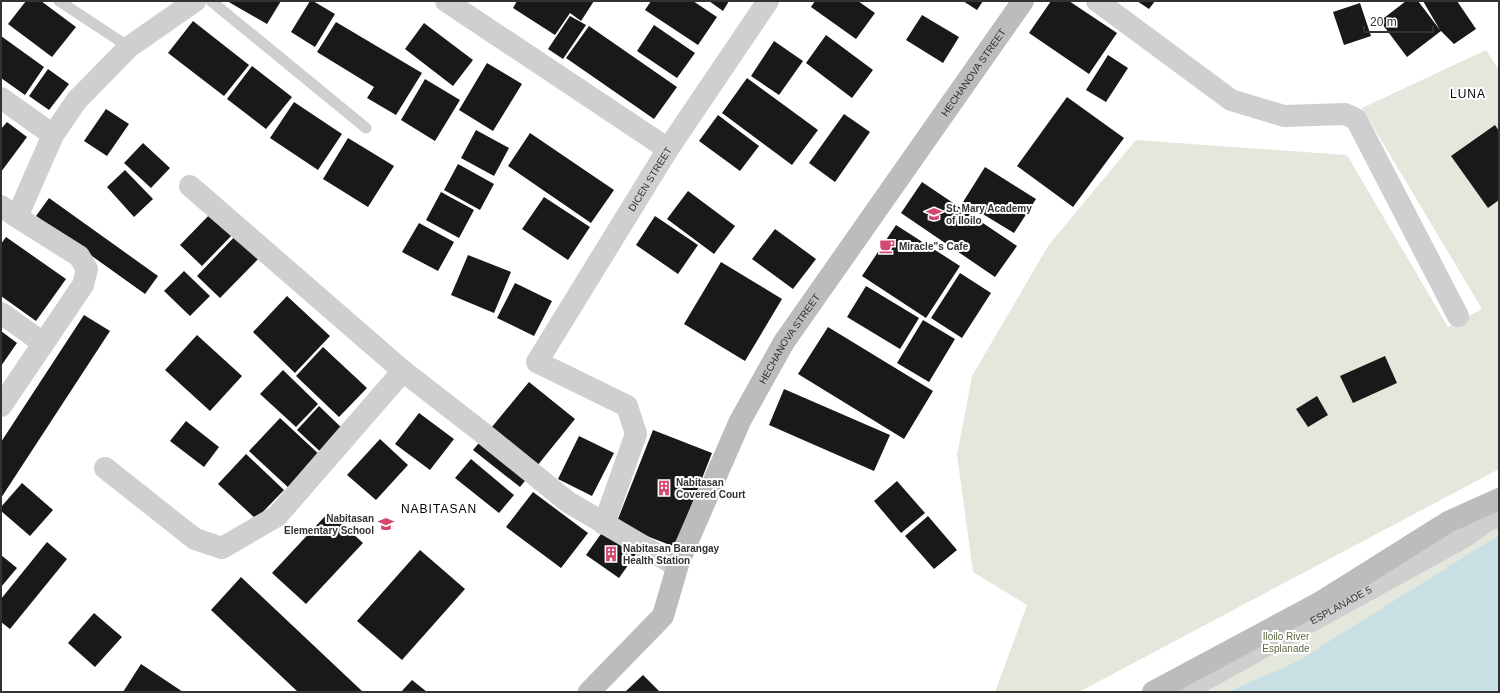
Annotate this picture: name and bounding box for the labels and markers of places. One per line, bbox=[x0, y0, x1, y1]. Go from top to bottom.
place label: St. Mary Academy of Iloilo bbox=[946, 203, 1032, 226]
school or university icon: St. Mary Academy of Iloilo bbox=[925, 205, 943, 223]
cafe icon: Miracle"s Cafe bbox=[878, 237, 896, 255]
place label: Miracle"s Cafe bbox=[899, 241, 969, 252]
place label: Nabitasan Covered Court bbox=[676, 477, 746, 500]
building icon: Nabitasan Covered Court bbox=[655, 479, 673, 497]
place label: Nabitasan Elementary School bbox=[284, 513, 374, 536]
school or university icon: Nabitasan Elementary School bbox=[377, 515, 395, 533]
place label: Nabitasan Barangay Health Station bbox=[623, 543, 720, 566]
building icon: Nabitasan Barangay Health Station bbox=[602, 545, 620, 563]

